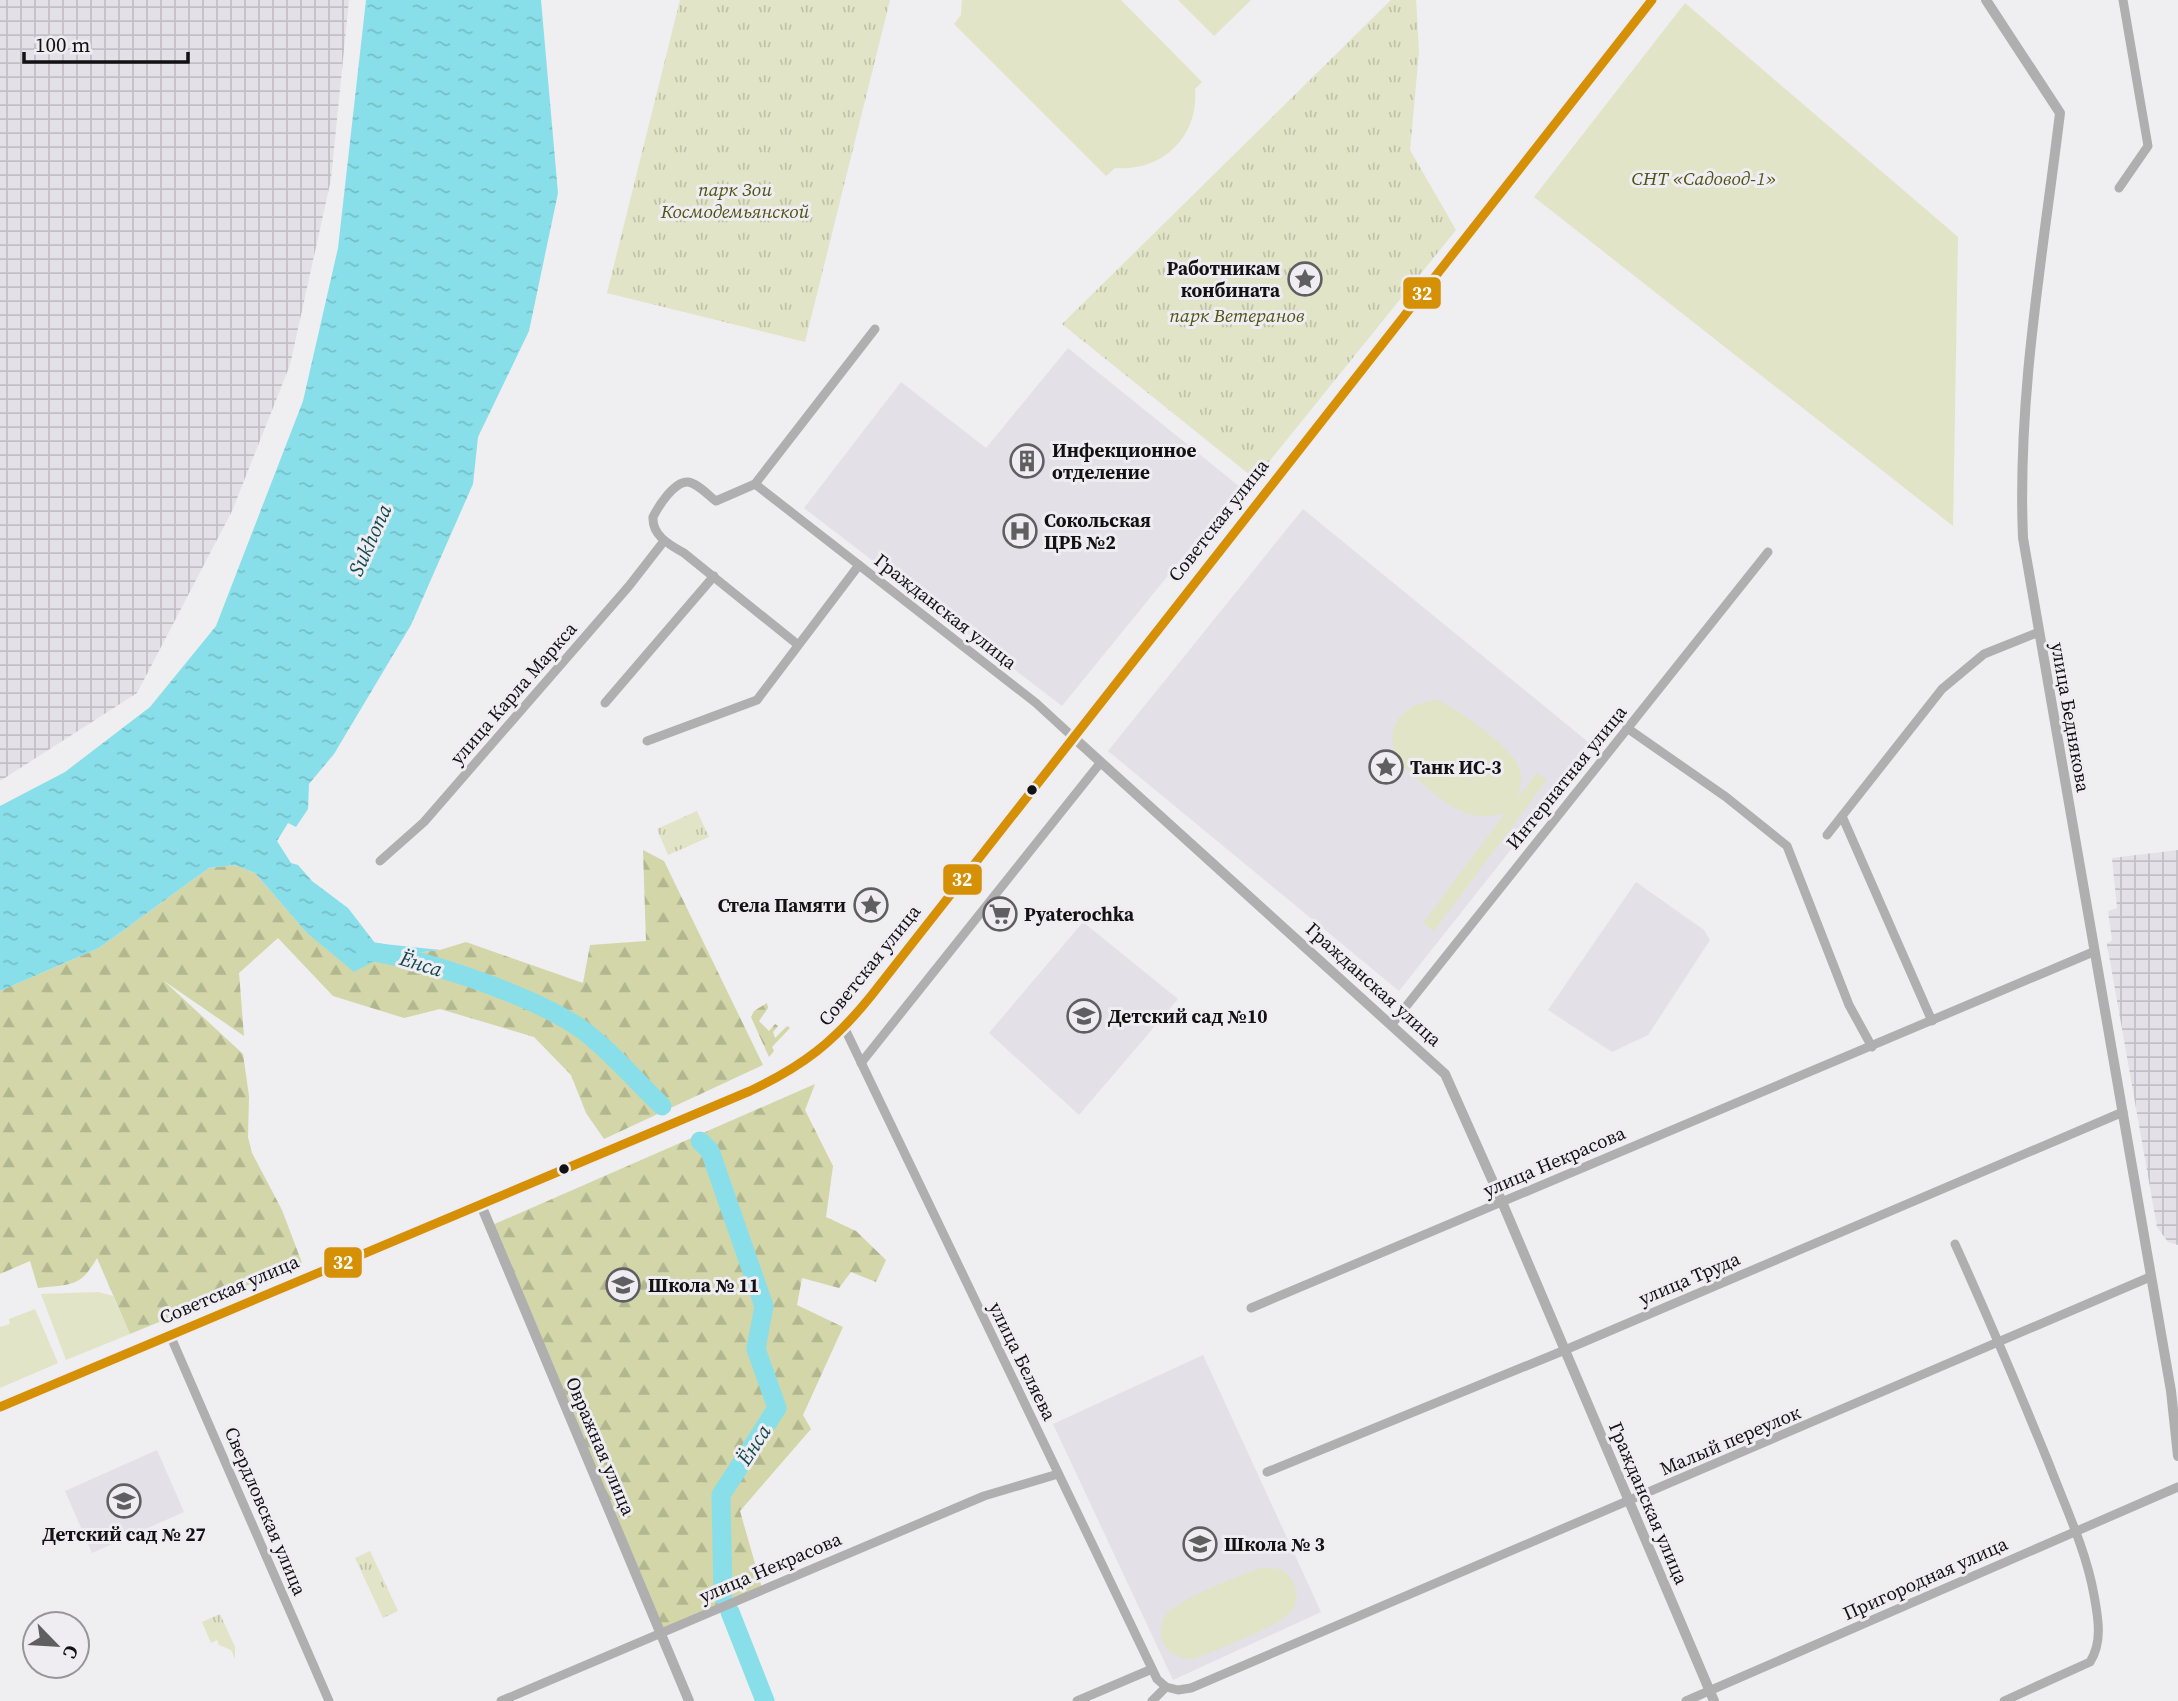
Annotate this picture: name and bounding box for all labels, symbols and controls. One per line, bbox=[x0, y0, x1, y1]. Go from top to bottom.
scale bar bbox=[24, 21, 189, 65]
text: 100 m bbox=[35, 30, 90, 59]
park label: СНТ «Садовод-1» bbox=[1632, 165, 1776, 191]
park label: парк Зои Космодемьянской bbox=[660, 176, 809, 224]
place label: Работникам конбината bbox=[1167, 255, 1281, 303]
place icon: Работникам конбината bbox=[1286, 260, 1324, 298]
line badge: 32 bbox=[1402, 276, 1442, 310]
text: 32 bbox=[1412, 280, 1432, 306]
park label: парк Ветеранов bbox=[1169, 302, 1305, 328]
place label: Инфекционное отделение bbox=[1052, 437, 1197, 485]
building icon: Инфекционное отделение bbox=[1008, 442, 1046, 480]
street label: Советская улица bbox=[1162, 453, 1274, 587]
water label: Sukhona bbox=[341, 499, 398, 580]
place label: Сокольская ЦРБ №2 bbox=[1044, 507, 1151, 555]
hospital icon: Сокольская ЦРБ №2 bbox=[1001, 512, 1039, 550]
street label: Гражданская улица bbox=[869, 547, 1023, 675]
street label: улица Карла Маркса bbox=[444, 616, 583, 770]
street label: улица Беднякова bbox=[2045, 640, 2097, 794]
street label: Интернатная улица bbox=[1500, 699, 1633, 855]
place icon: Танк ИС-3 bbox=[1367, 748, 1405, 786]
place label: Танк ИС-3 bbox=[1410, 754, 1501, 780]
unlabelled marker bbox=[1025, 783, 1039, 797]
line badge: 32 bbox=[942, 863, 983, 896]
text: 32 bbox=[952, 866, 972, 892]
place icon: Стела Памяти bbox=[852, 886, 890, 924]
place label: Стела Памяти bbox=[718, 892, 846, 918]
supermarket icon: Pyaterochka bbox=[981, 895, 1019, 933]
street label: Советская улица bbox=[812, 899, 926, 1031]
place label: Pyaterochka bbox=[1024, 901, 1135, 927]
street label: Гражданская улица bbox=[1300, 916, 1448, 1052]
water label: Ёнса bbox=[395, 943, 446, 984]
school or university icon: Детский сад №10 bbox=[1065, 997, 1103, 1035]
place label: Детский сад №10 bbox=[1108, 1003, 1268, 1029]
street label: улица Некрасова bbox=[1479, 1119, 1629, 1203]
unlabelled marker bbox=[557, 1162, 571, 1176]
street label: улица Труда bbox=[1634, 1245, 1744, 1311]
line badge: 32 bbox=[323, 1246, 363, 1279]
street label: Советская улица bbox=[155, 1248, 303, 1330]
text: 32 bbox=[333, 1249, 353, 1275]
school or university icon: Школа № 11 bbox=[604, 1266, 642, 1304]
place label: Школа № 11 bbox=[648, 1272, 759, 1298]
street label: улица Беляева bbox=[983, 1297, 1063, 1425]
street label: Овражная улица bbox=[560, 1373, 642, 1520]
street label: Малый переулок bbox=[1656, 1398, 1805, 1481]
street label: Гражданская улица bbox=[1603, 1418, 1695, 1589]
water label: Ёнса bbox=[729, 1419, 778, 1472]
street label: Свердловская улица bbox=[219, 1423, 313, 1600]
school or university icon: Детский сад № 27 bbox=[105, 1482, 143, 1520]
place label: Детский сад № 27 bbox=[42, 1521, 206, 1547]
street label: улица Некрасова bbox=[695, 1525, 845, 1609]
school or university icon: Школа № 3 bbox=[1181, 1525, 1219, 1563]
street label: Пригородная улица bbox=[1838, 1530, 2012, 1626]
place label: Школа № 3 bbox=[1224, 1531, 1325, 1557]
north arrow bbox=[21, 1610, 91, 1680]
text: С bbox=[57, 1641, 86, 1663]

